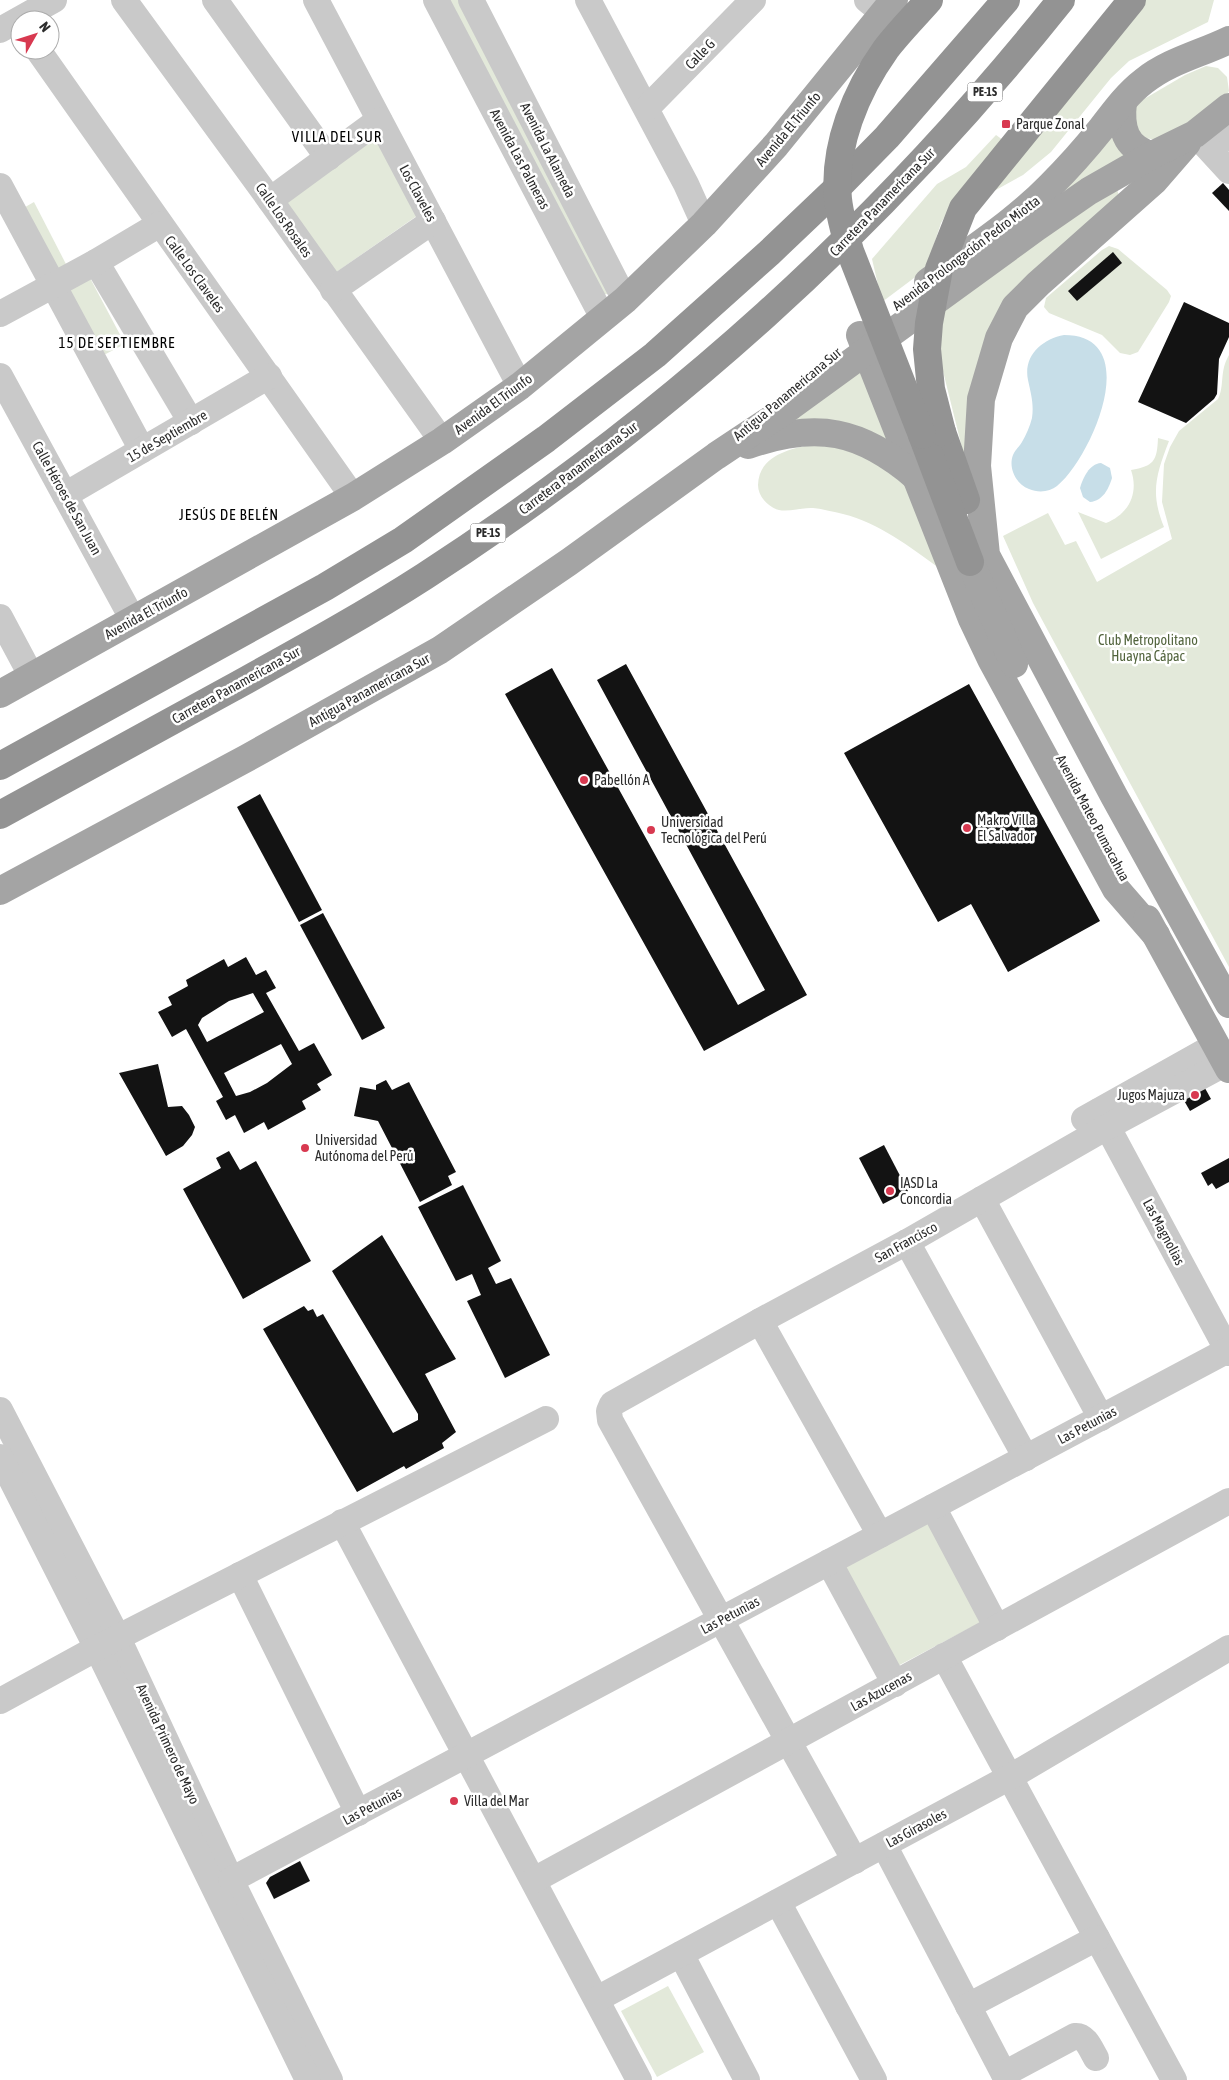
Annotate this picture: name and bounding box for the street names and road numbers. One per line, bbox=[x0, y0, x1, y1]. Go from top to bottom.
street label: Calle G bbox=[682, 36, 718, 72]
road number: PE-1S bbox=[968, 82, 1002, 101]
street label: Avenida El Triunfo bbox=[752, 89, 824, 169]
street label: Avenida La Alameda bbox=[517, 100, 579, 200]
street label: Avenida Las Palmeras bbox=[487, 106, 553, 212]
street label: Carretera Panamericana Sur bbox=[826, 144, 938, 259]
street label: Los Claveles bbox=[396, 162, 440, 224]
street label: Calle Los Rosales bbox=[252, 180, 316, 260]
street label: Avenida Prolongación Pedro Miotta bbox=[889, 192, 1043, 314]
street label: Calle Los Claveles bbox=[162, 233, 228, 315]
street label: Antigua Panamericana Sur bbox=[730, 344, 845, 444]
street label: Avenida El Triunfo bbox=[451, 370, 535, 438]
street label: 15 de Septiembre bbox=[124, 407, 210, 465]
street label: Carretera Panamericana Sur bbox=[516, 418, 641, 518]
street label: Calle Héroes de San Juan bbox=[29, 438, 105, 558]
road number: PE-1S bbox=[470, 524, 506, 542]
street label: Avenida El Triunfo bbox=[102, 584, 190, 642]
street label: Carretera Panamericana Sur bbox=[169, 643, 304, 727]
street label: Antigua Panamericana Sur bbox=[306, 650, 433, 730]
street label: Avenida Mateo Pumacahua bbox=[1053, 752, 1133, 884]
street label: Las Magnolias bbox=[1140, 1196, 1188, 1268]
street label: San Francisco bbox=[872, 1218, 940, 1266]
street label: Las Petunias bbox=[1055, 1403, 1119, 1447]
street label: Las Petunias bbox=[698, 1593, 762, 1637]
street label: Las Azucenas bbox=[848, 1668, 914, 1714]
street label: Avenida Primero de Mayo bbox=[133, 1682, 203, 1806]
street label: Las Petunias bbox=[340, 1784, 404, 1828]
street label: Las Girasoles bbox=[883, 1805, 949, 1851]

